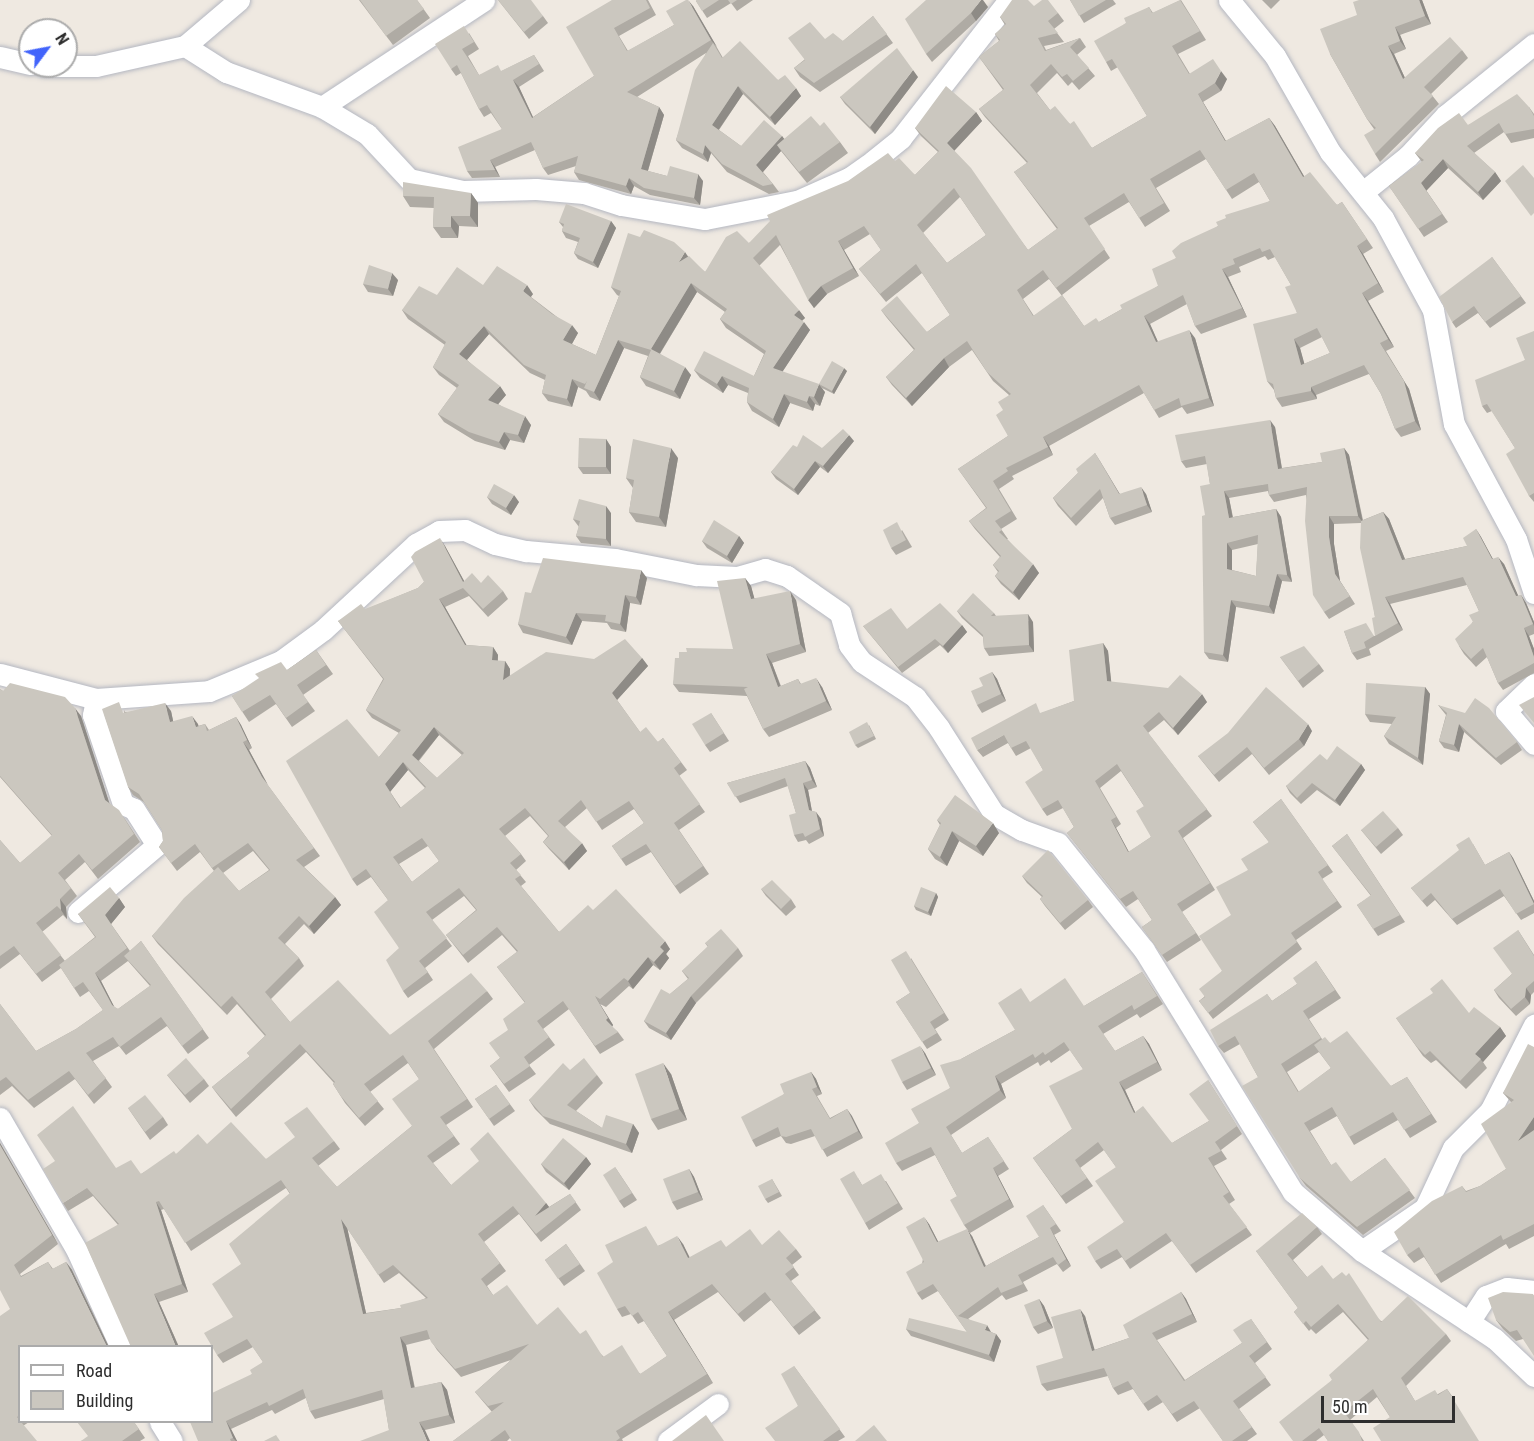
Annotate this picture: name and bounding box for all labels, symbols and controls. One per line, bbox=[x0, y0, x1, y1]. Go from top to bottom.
north arrow bbox=[18, 18, 78, 78]
text: N bbox=[51, 30, 73, 48]
legend bbox=[18, 1345, 213, 1423]
text: Road bbox=[76, 1360, 112, 1381]
scale bar bbox=[1324, 1384, 1458, 1422]
text: Building bbox=[76, 1390, 133, 1411]
text: 50 m bbox=[1332, 1396, 1367, 1417]

